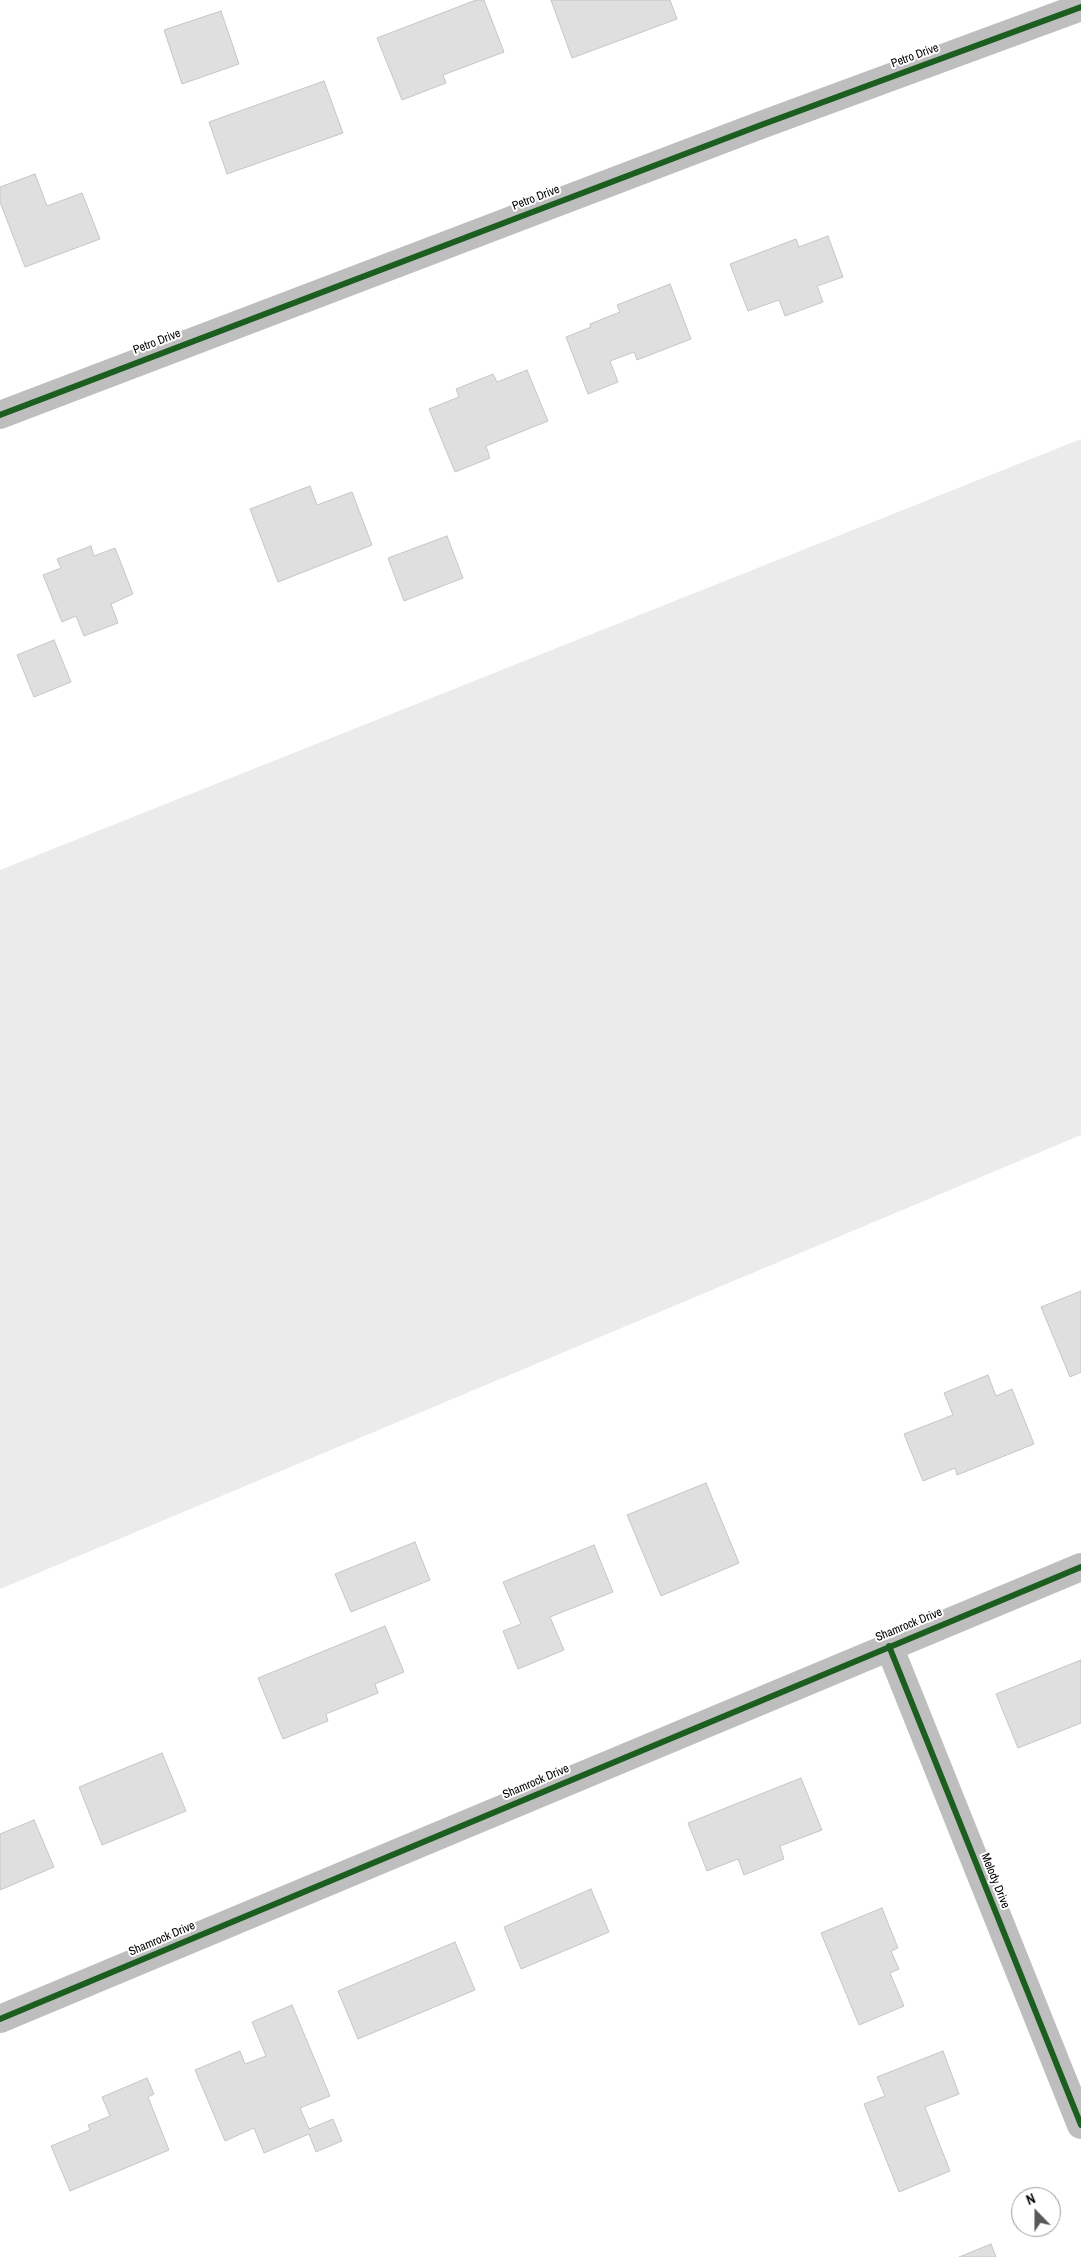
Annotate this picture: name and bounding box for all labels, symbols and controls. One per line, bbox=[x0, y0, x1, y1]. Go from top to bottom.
street label: Petro Drive bbox=[889, 41, 941, 71]
street label: Petro Drive bbox=[510, 182, 562, 214]
street label: Petro Drive bbox=[131, 326, 183, 358]
street label: Shamrock Drive bbox=[874, 1605, 944, 1645]
street label: Shamrock Drive bbox=[501, 1762, 571, 1802]
street label: Melody Drive bbox=[977, 1851, 1013, 1911]
street label: Shamrock Drive bbox=[127, 1919, 197, 1959]
north arrow bbox=[1011, 2187, 1061, 2237]
text: N bbox=[1024, 2189, 1038, 2209]

